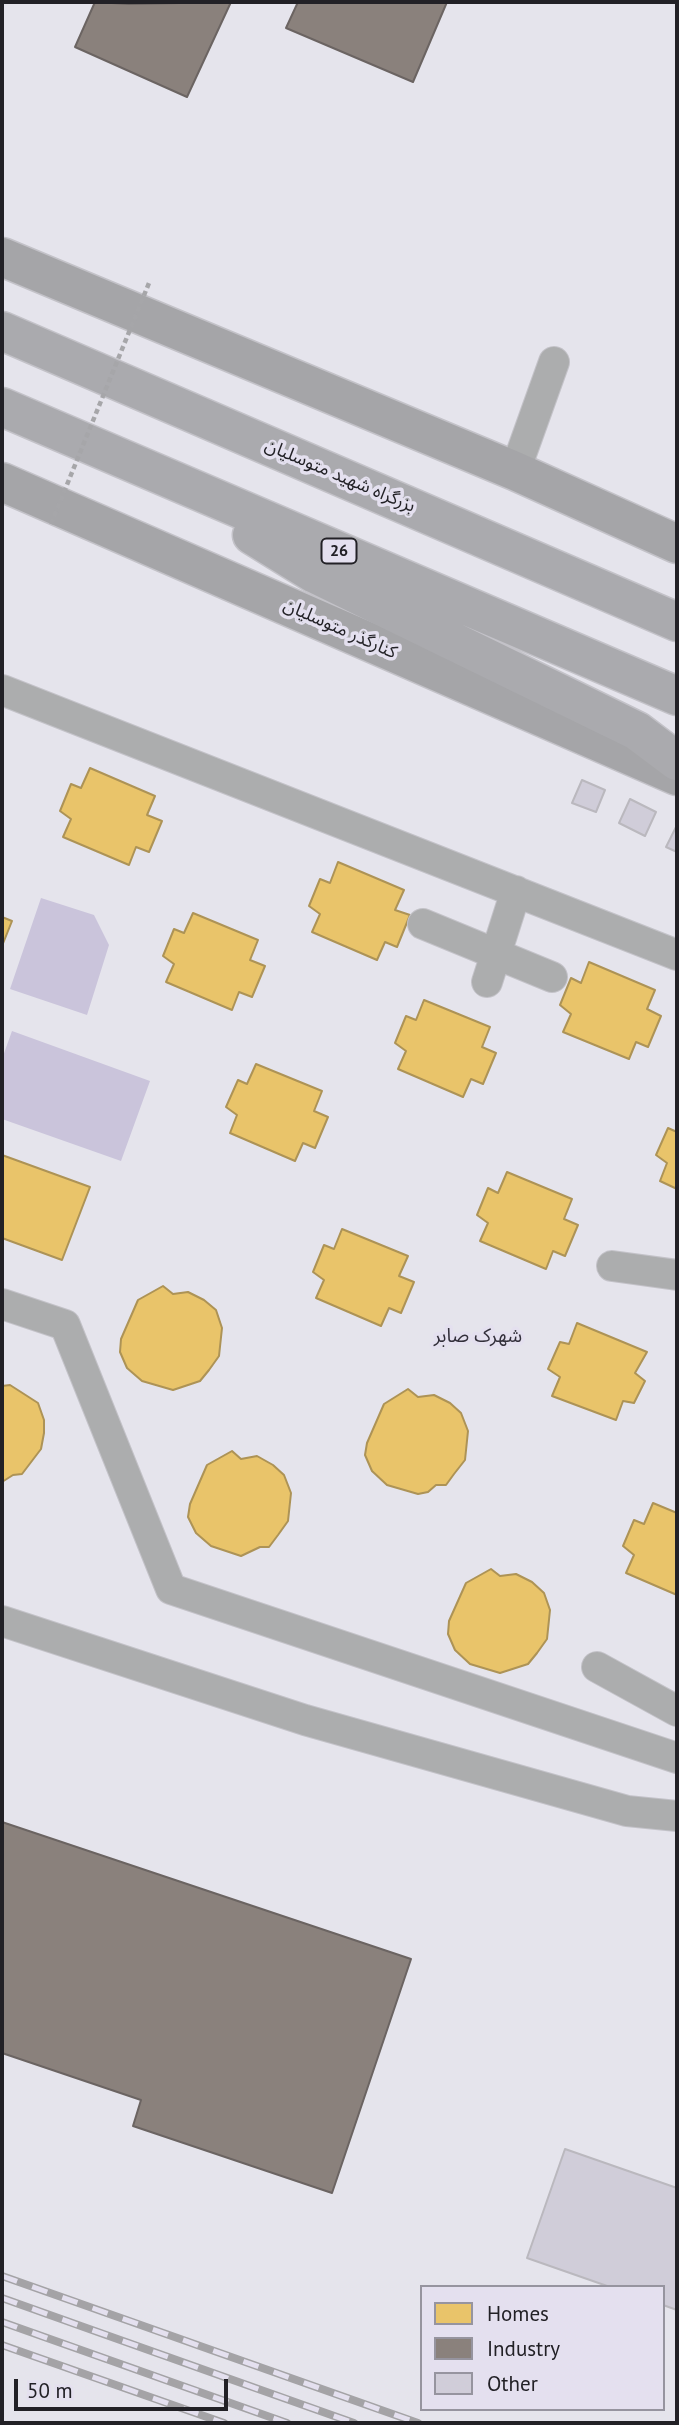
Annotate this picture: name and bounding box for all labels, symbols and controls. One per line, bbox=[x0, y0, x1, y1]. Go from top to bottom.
street label: بزرگراه شهید متوسلیان bbox=[262, 435, 418, 517]
road number: 26 bbox=[322, 538, 356, 564]
street label: کنارگذر متوسلیان bbox=[280, 594, 400, 664]
district label: شهرک صابر bbox=[434, 1326, 522, 1348]
legend bbox=[420, 2285, 665, 2411]
text: Homes bbox=[487, 2300, 549, 2327]
text: Industry bbox=[487, 2335, 560, 2362]
scale bar bbox=[18, 2366, 231, 2410]
text: Other bbox=[487, 2370, 538, 2397]
text: 50 m bbox=[27, 2377, 73, 2404]

